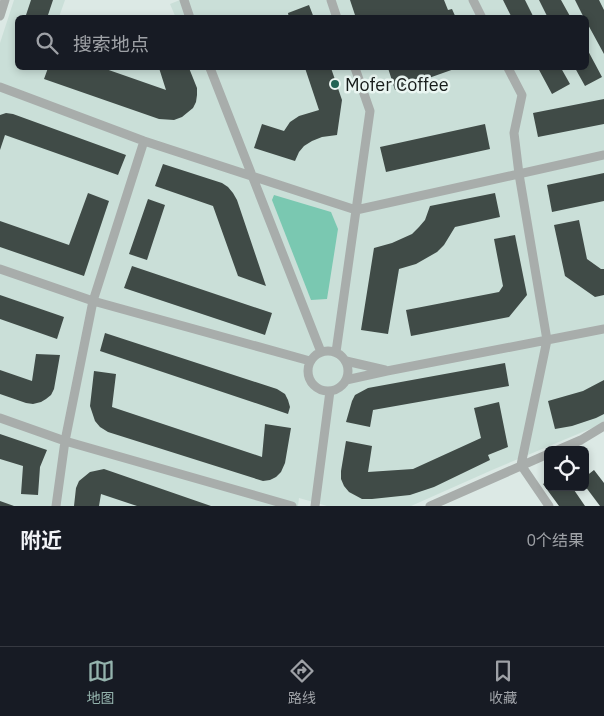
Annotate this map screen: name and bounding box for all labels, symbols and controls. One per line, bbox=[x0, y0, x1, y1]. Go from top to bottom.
search box bbox=[15, 15, 589, 70]
icon: search bbox=[33, 29, 61, 57]
text: 搜索地点 bbox=[73, 32, 149, 56]
place label: Mofer Coffee bbox=[345, 73, 449, 96]
marker: Mofer Coffee bbox=[329, 78, 341, 90]
map controls bbox=[544, 446, 589, 491]
button: locate bbox=[544, 446, 589, 491]
text: 附近 bbox=[20, 526, 62, 554]
text: 0个结果 bbox=[526, 530, 584, 550]
tab: 地图 bbox=[87, 657, 115, 707]
tab: 路线 bbox=[288, 657, 316, 707]
tab: 收藏 bbox=[489, 657, 517, 707]

